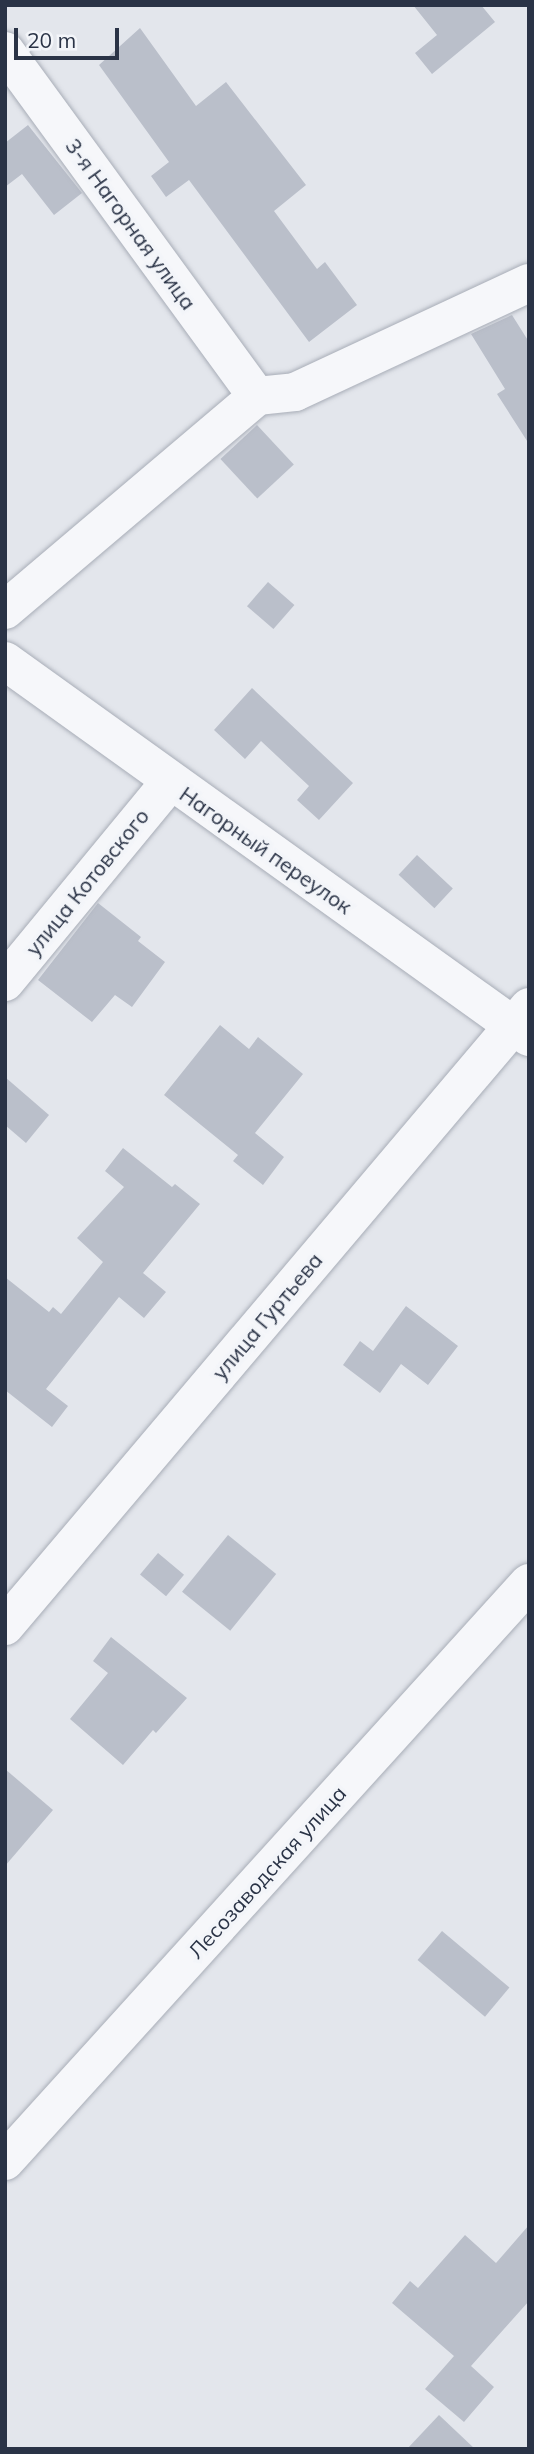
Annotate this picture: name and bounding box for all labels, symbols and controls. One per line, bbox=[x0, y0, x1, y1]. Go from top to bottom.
scale bar bbox=[18, 14, 122, 58]
text: 20 m bbox=[27, 27, 76, 53]
street label: 3-я Нагорная улица bbox=[60, 133, 202, 315]
street label: Нагорный переулок bbox=[175, 781, 357, 919]
street label: улица Котовского bbox=[20, 803, 154, 961]
street label: улица Гуртьева bbox=[207, 1247, 327, 1385]
street label: Лесозаводская улица bbox=[183, 1781, 351, 1963]

